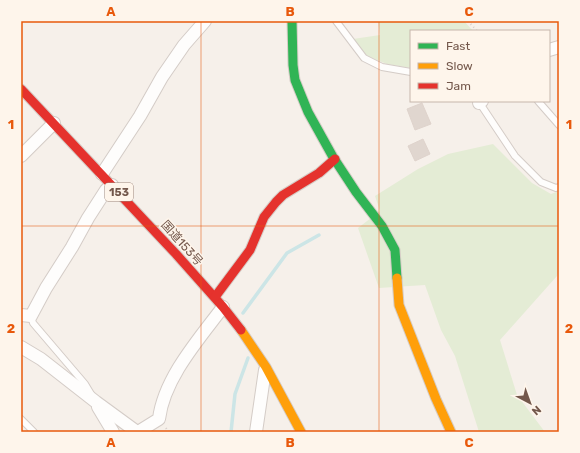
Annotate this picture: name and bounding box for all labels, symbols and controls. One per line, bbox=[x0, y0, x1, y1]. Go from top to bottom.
text: A bbox=[106, 4, 116, 19]
text: B bbox=[285, 4, 295, 19]
text: C bbox=[464, 4, 474, 19]
legend bbox=[410, 30, 550, 102]
text: Fast bbox=[446, 39, 470, 53]
text: Slow bbox=[446, 59, 473, 73]
text: Jam bbox=[446, 79, 471, 93]
text: 1 bbox=[8, 117, 14, 132]
text: 1 bbox=[566, 117, 572, 132]
road number: 153 bbox=[105, 183, 133, 201]
street label: 国道153号 bbox=[158, 218, 206, 268]
text: 2 bbox=[7, 321, 15, 336]
text: 2 bbox=[565, 321, 573, 336]
north arrow bbox=[510, 383, 550, 423]
text: N bbox=[529, 403, 543, 418]
text: A bbox=[106, 435, 116, 450]
text: B bbox=[285, 435, 295, 450]
text: C bbox=[464, 435, 474, 450]

